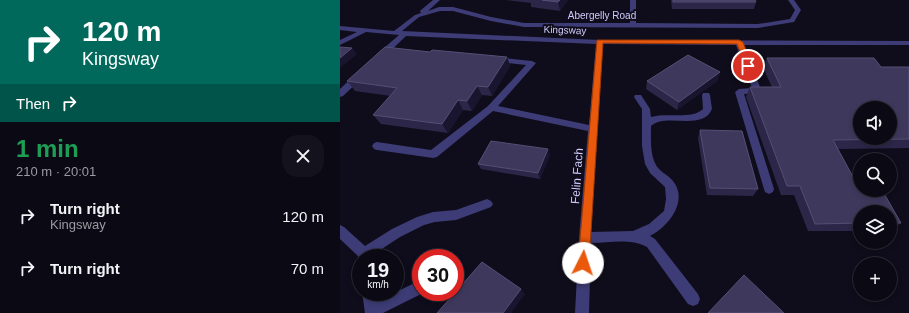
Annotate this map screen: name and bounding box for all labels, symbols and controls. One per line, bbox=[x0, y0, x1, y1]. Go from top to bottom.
street label: Abergelly Road bbox=[568, 10, 636, 21]
icon: right bbox=[16, 16, 68, 68]
text: 120 m bbox=[82, 16, 161, 47]
street label: Kingsway bbox=[543, 24, 587, 36]
text: Kingsway bbox=[82, 49, 159, 69]
pin bbox=[731, 49, 765, 83]
icon: arrive bbox=[737, 55, 759, 77]
icon: right bbox=[58, 92, 80, 114]
text: Then bbox=[16, 95, 50, 112]
map controls bbox=[853, 101, 897, 301]
button: sound bbox=[853, 101, 897, 145]
text: 1 min bbox=[16, 135, 79, 162]
button: close bbox=[282, 135, 324, 177]
street label: Felin Fach bbox=[568, 148, 586, 204]
button: search bbox=[853, 153, 897, 197]
text: 210 m · 20:01 bbox=[16, 164, 96, 179]
text: Turn right bbox=[50, 200, 120, 217]
icon: right bbox=[16, 205, 38, 227]
button: layers bbox=[853, 205, 897, 249]
text: 120 m bbox=[282, 208, 324, 225]
text: Kingsway bbox=[50, 217, 106, 232]
position arrow bbox=[562, 242, 604, 284]
speed limit sign: 30 bbox=[412, 249, 464, 301]
icon: right bbox=[16, 257, 38, 279]
button: + bbox=[853, 257, 897, 301]
text: 19 bbox=[367, 259, 389, 281]
text: Turn right bbox=[50, 260, 120, 277]
text: 70 m bbox=[291, 260, 324, 277]
text: km/h bbox=[367, 279, 389, 290]

